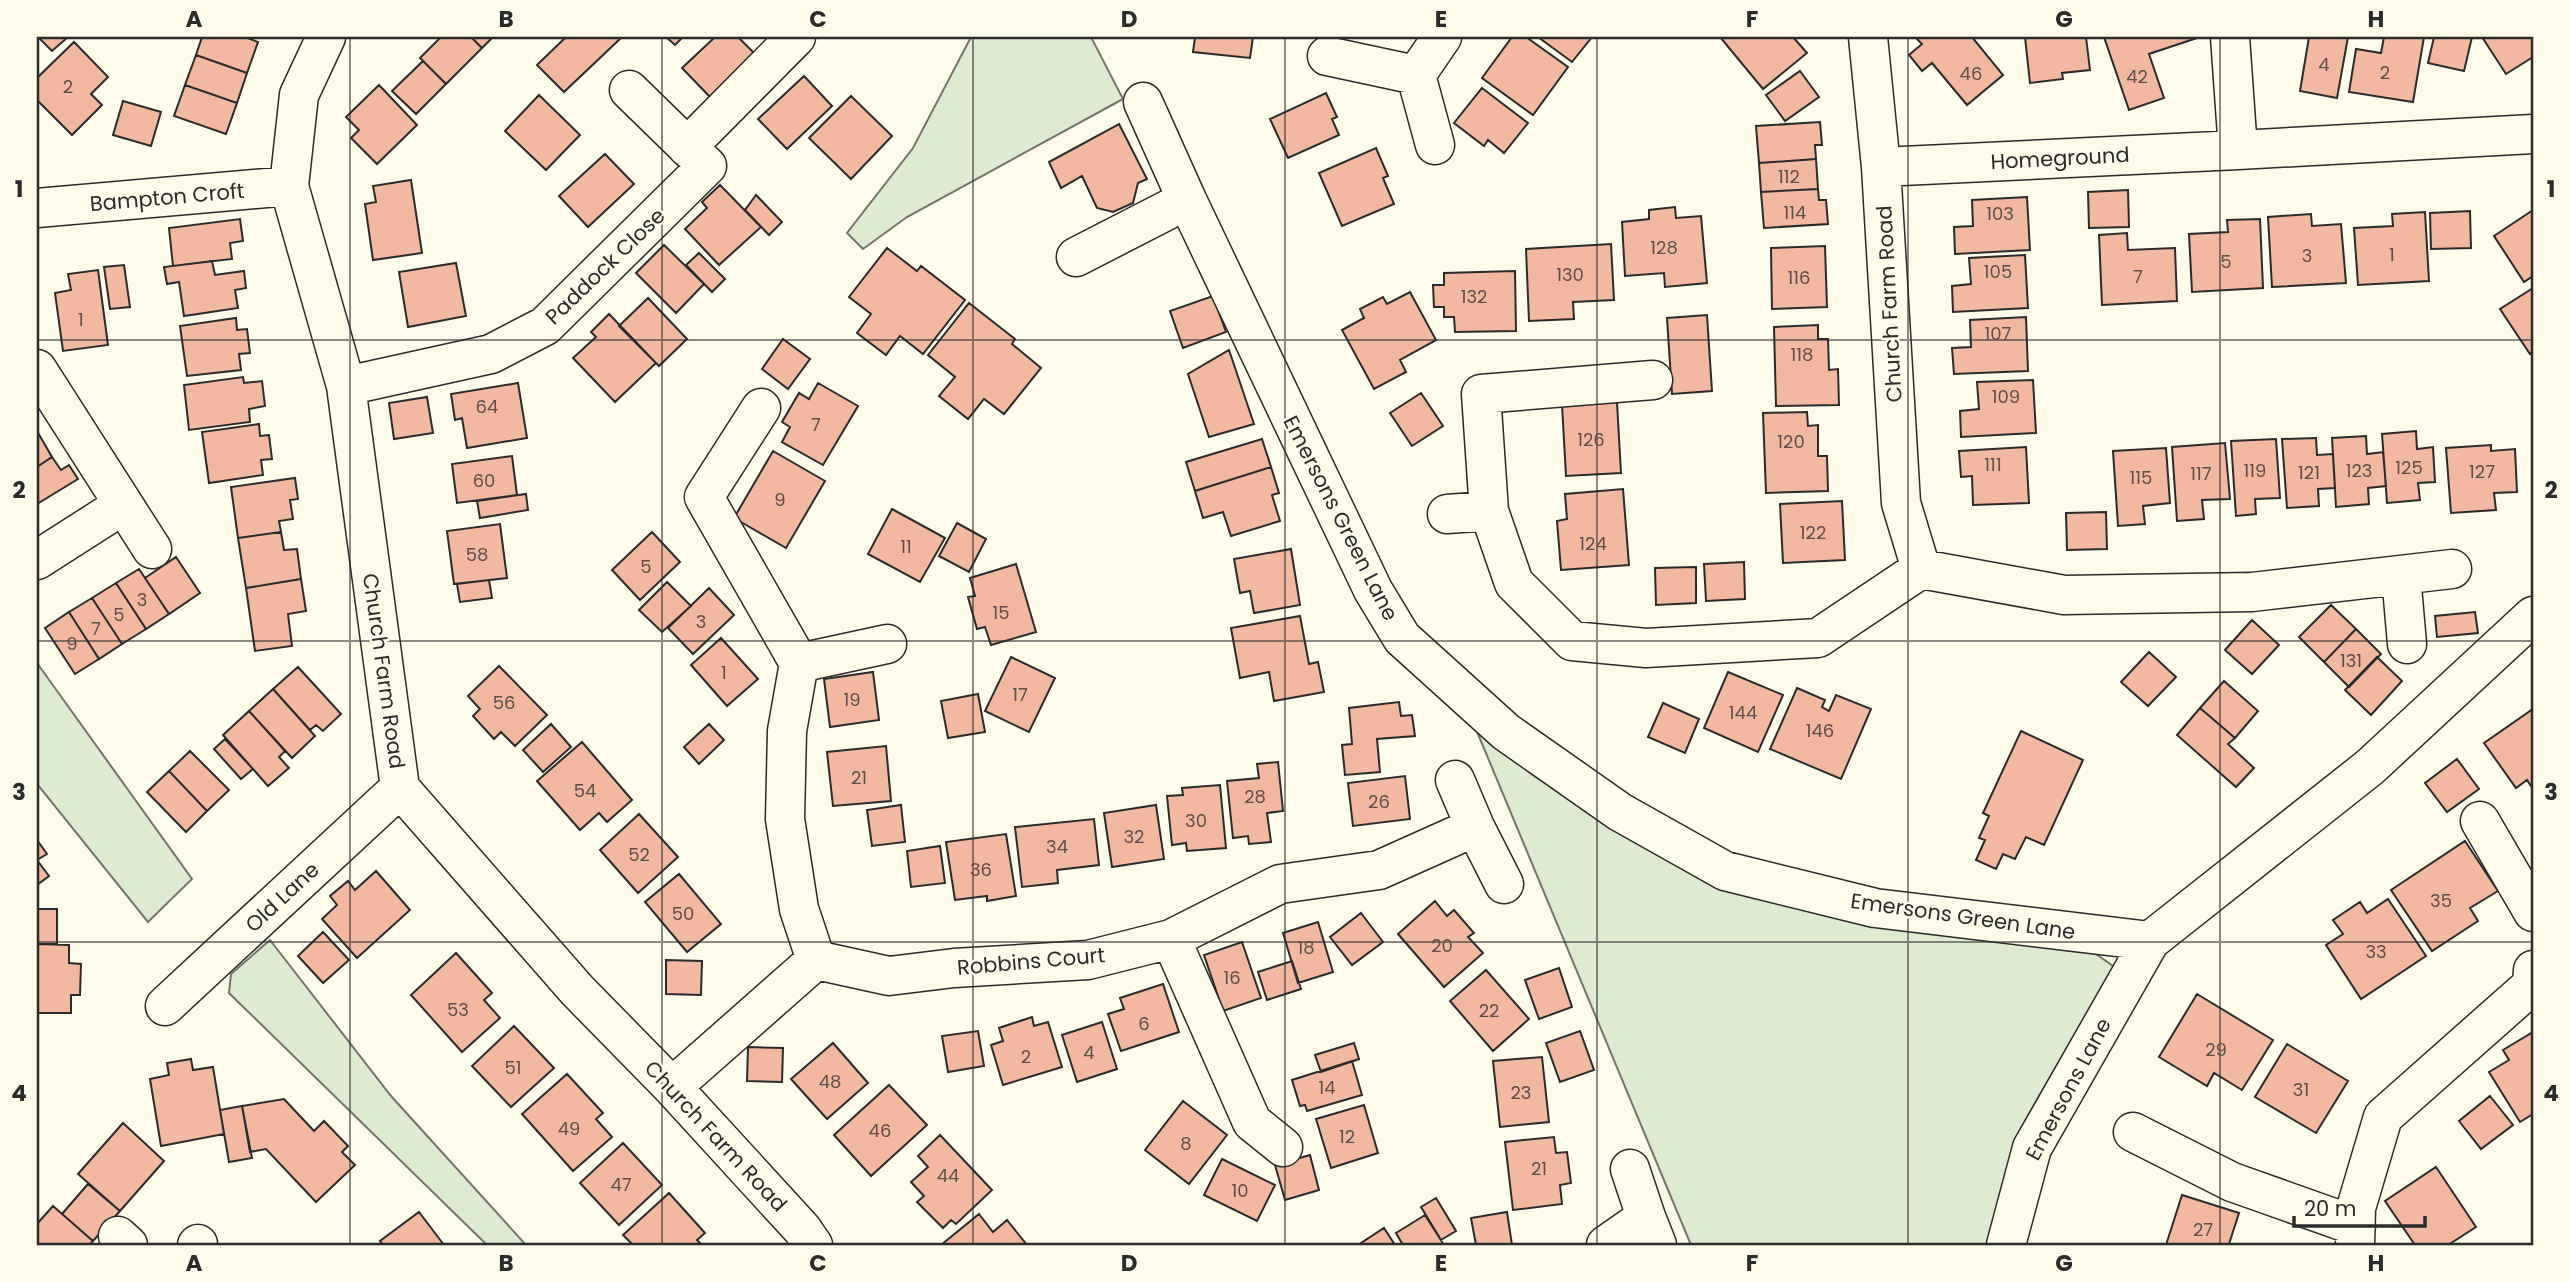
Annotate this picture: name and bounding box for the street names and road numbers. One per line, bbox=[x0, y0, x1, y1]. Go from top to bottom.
street label: Homeground bbox=[1990, 140, 2130, 176]
street label: Bampton Croft bbox=[88, 176, 246, 218]
street label: Paddock Close bbox=[539, 201, 671, 331]
street label: Church Farm Road bbox=[1869, 205, 1909, 403]
street label: Emersons Green Lane bbox=[1277, 410, 1405, 626]
street label: Church Farm Road bbox=[356, 571, 412, 771]
street label: Old Lane bbox=[239, 855, 325, 939]
street label: Emersons Green Lane bbox=[1849, 886, 2077, 946]
street label: Robbins Court bbox=[956, 940, 1106, 982]
street label: Emersons Lane bbox=[2018, 1013, 2118, 1165]
street label: Church Farm Road bbox=[638, 1054, 794, 1218]

